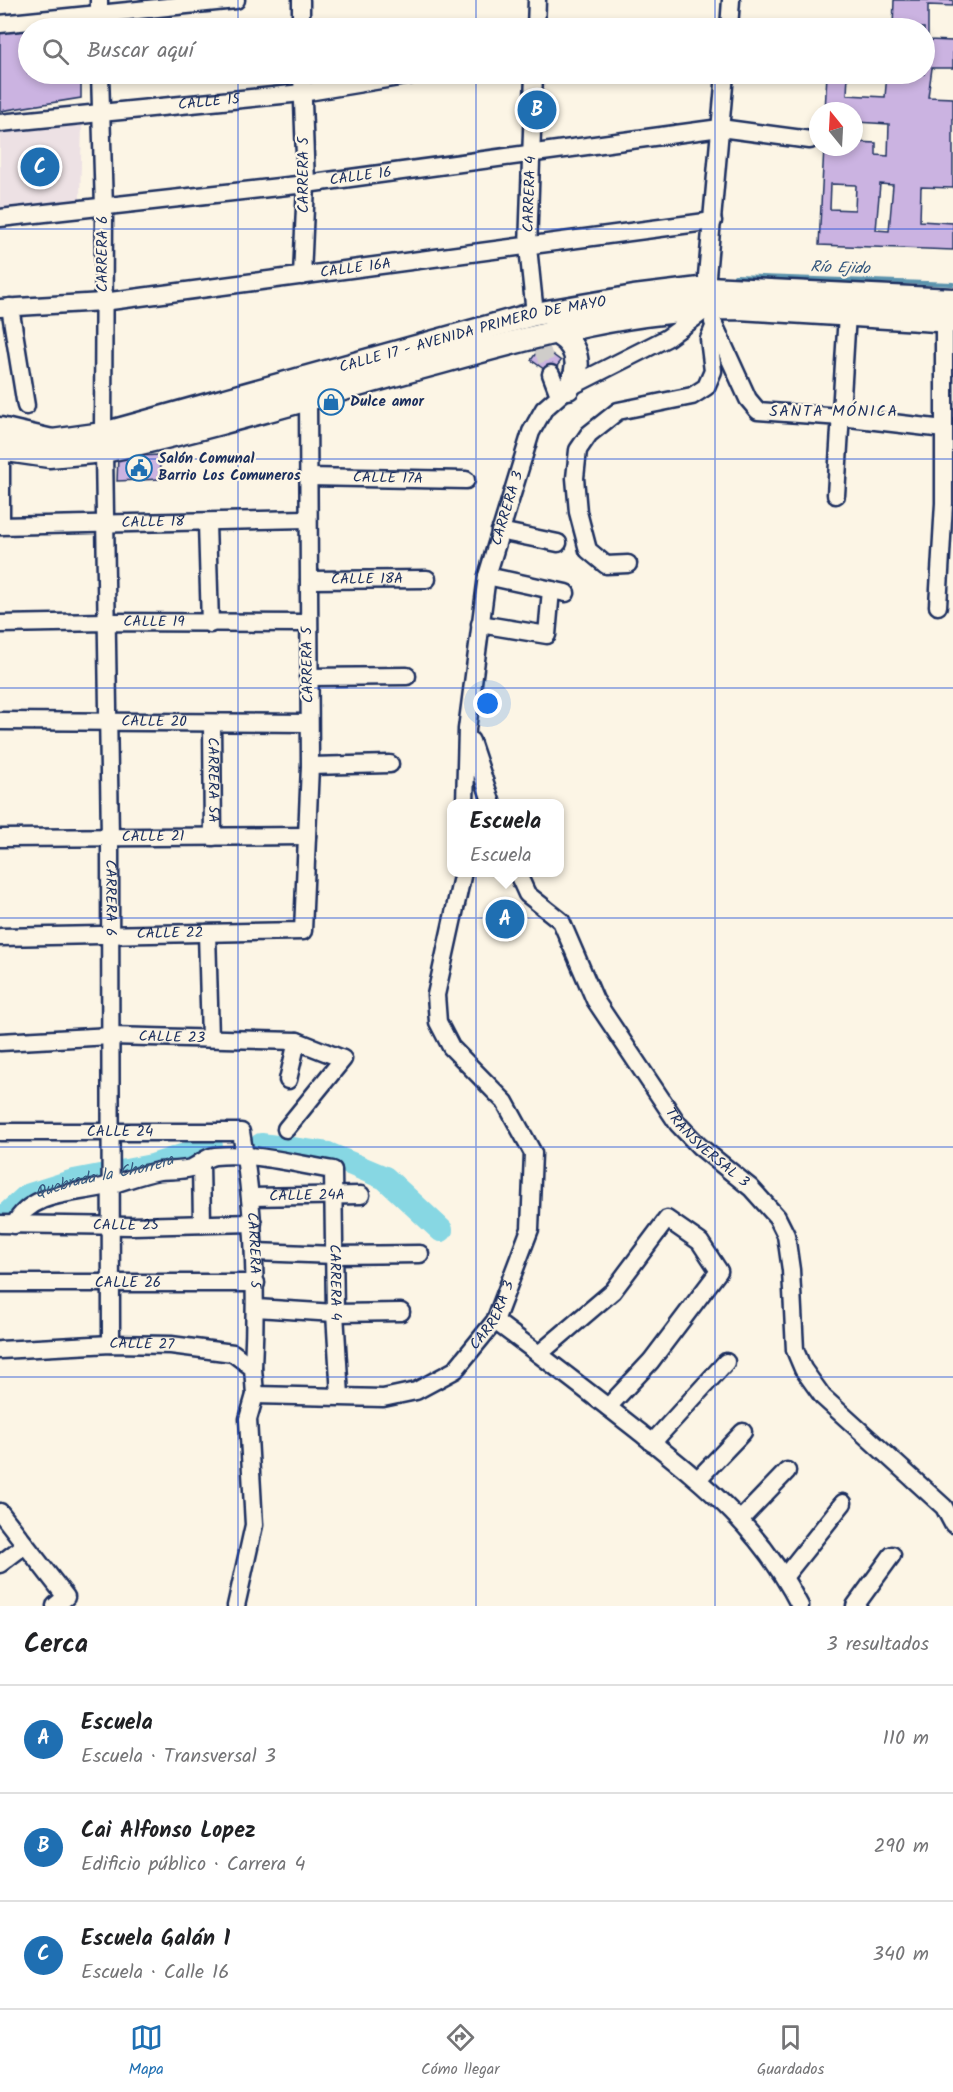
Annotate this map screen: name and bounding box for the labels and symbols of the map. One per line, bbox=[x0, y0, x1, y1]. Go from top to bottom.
street label: CALLE 15 bbox=[177, 87, 242, 117]
pin: B bbox=[518, 88, 556, 132]
north arrow bbox=[809, 102, 863, 156]
street label: CARRERA 5 bbox=[292, 136, 316, 213]
pin: C bbox=[20, 144, 60, 190]
street label: CARRERA 4 bbox=[517, 155, 543, 233]
street label: CALLE 16 bbox=[328, 161, 393, 193]
street label: CARRERA 6 bbox=[91, 216, 115, 292]
street label: CALLE 16A bbox=[319, 252, 393, 285]
water label: Río Ejido bbox=[810, 254, 872, 282]
street label: CALLE 17 - AVENIDA PRIMERO DE MAYO bbox=[337, 290, 608, 380]
shop icon: Dulce amor bbox=[316, 387, 346, 417]
place label: Dulce amor bbox=[350, 390, 424, 414]
district label: SANTA MÓNICA bbox=[769, 399, 899, 424]
place label: Salón Comunal Barrio Los Comuneros bbox=[158, 447, 301, 488]
public building icon: Salón Comunal Barrio Los Comuneros bbox=[124, 453, 154, 483]
street label: CALLE 17A bbox=[353, 466, 423, 491]
street label: CARRERA 3 bbox=[485, 468, 530, 549]
street label: CALLE 18 bbox=[121, 510, 186, 535]
street label: CALLE 18A bbox=[331, 567, 403, 592]
street label: CALLE 19 bbox=[123, 610, 185, 634]
street label: CARRERA 5 bbox=[295, 626, 321, 703]
your location bbox=[473, 689, 502, 718]
street label: CALLE 20 bbox=[121, 710, 187, 734]
street label: CARRERA 5A bbox=[200, 737, 225, 823]
street label: CALLE 21 bbox=[122, 825, 185, 849]
street label: CARRERA 6 bbox=[98, 860, 122, 936]
pin: A bbox=[486, 896, 524, 942]
street label: CALLE 22 bbox=[136, 921, 204, 946]
street label: CALLE 23 bbox=[138, 1025, 206, 1051]
street label: TRANSVERSAL 3 bbox=[658, 1103, 755, 1194]
street label: CALLE 24 bbox=[87, 1120, 153, 1144]
water label: Quebrada la Chorrera bbox=[32, 1147, 178, 1205]
street label: CALLE 24A bbox=[269, 1183, 345, 1209]
street label: CARRERA 5 bbox=[239, 1211, 267, 1289]
street label: CALLE 25 bbox=[93, 1213, 160, 1238]
street label: CARRERA 4 bbox=[322, 1244, 347, 1321]
street label: CALLE 26 bbox=[95, 1271, 161, 1295]
street label: CARRERA 3 bbox=[464, 1277, 521, 1356]
street label: CALLE 27 bbox=[109, 1332, 176, 1357]

